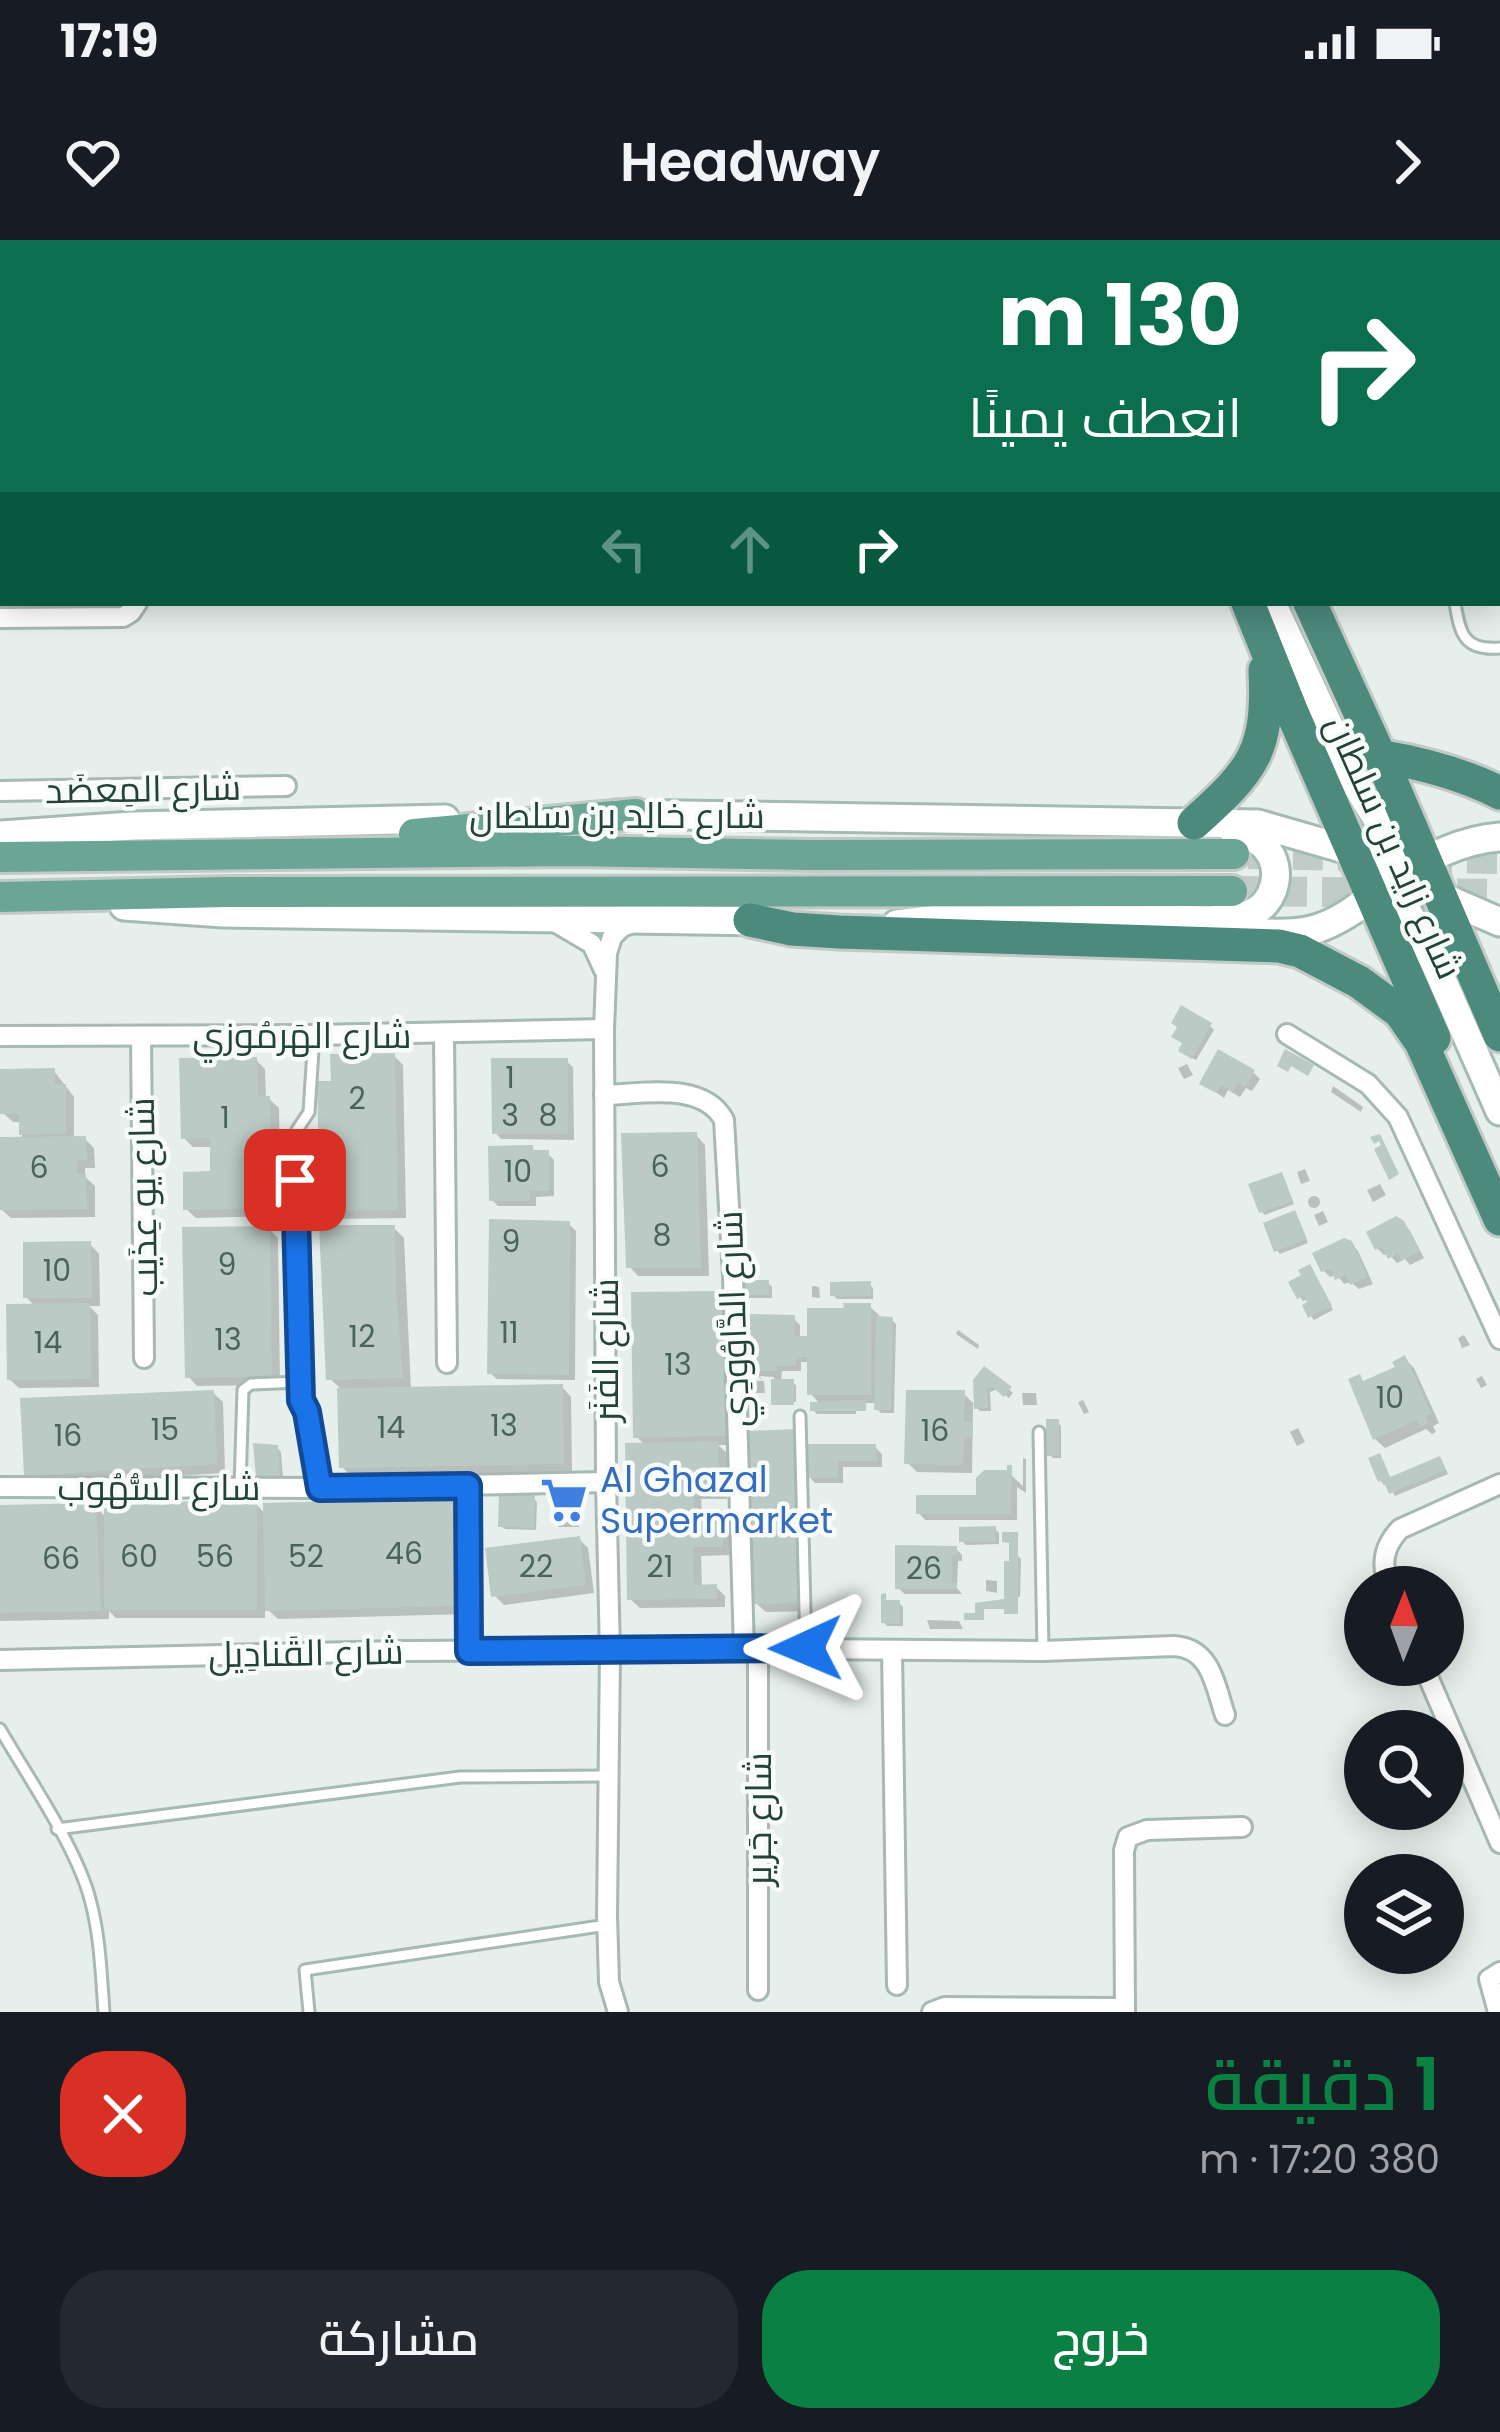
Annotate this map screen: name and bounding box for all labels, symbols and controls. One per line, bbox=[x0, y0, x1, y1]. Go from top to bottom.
text: 17:19 bbox=[60, 10, 158, 73]
text: Headway bbox=[620, 124, 880, 200]
icon: heart bbox=[60, 129, 126, 195]
icon: forward bbox=[1374, 129, 1440, 195]
text: 130 m bbox=[998, 257, 1242, 374]
icon: right bbox=[1284, 288, 1440, 444]
text: انعطف يمينًا bbox=[968, 380, 1242, 456]
icon: left bbox=[591, 516, 657, 582]
icon: ahead bbox=[717, 516, 783, 582]
icon: right bbox=[843, 516, 909, 582]
street label: شارع زايد بن سلطان bbox=[1313, 707, 1475, 987]
street label: شارع المِعضَد bbox=[45, 762, 241, 816]
street label: شارع خالِد بن سلطان bbox=[469, 790, 765, 841]
street label: شارع الهَرمُوزي bbox=[192, 1010, 412, 1063]
house number: 1 bbox=[505, 1056, 515, 1099]
house number: 2 bbox=[348, 1077, 366, 1120]
house number: 3 bbox=[501, 1094, 519, 1137]
house number: 8 bbox=[539, 1094, 557, 1137]
house number: 1 bbox=[220, 1096, 230, 1139]
street label: شارع يو عِذَيب bbox=[116, 1097, 170, 1297]
pin bbox=[244, 1129, 346, 1231]
house number: 6 bbox=[650, 1145, 670, 1188]
house number: 6 bbox=[29, 1146, 49, 1189]
icon: arrive bbox=[262, 1147, 328, 1213]
house number: 10 bbox=[504, 1150, 532, 1193]
street label: شارع الدَّاوُودِي bbox=[704, 1210, 764, 1428]
house number: 8 bbox=[653, 1214, 671, 1257]
house number: 9 bbox=[502, 1220, 520, 1263]
house number: 9 bbox=[218, 1243, 236, 1286]
house number: 10 bbox=[43, 1249, 71, 1292]
street label: شارع الفَنَر bbox=[580, 1278, 631, 1424]
house number: 11 bbox=[499, 1311, 519, 1354]
house number: 12 bbox=[349, 1315, 375, 1358]
house number: 13 bbox=[214, 1318, 242, 1361]
house number: 14 bbox=[34, 1321, 62, 1364]
house number: 13 bbox=[664, 1343, 692, 1386]
house number: 10 bbox=[1376, 1376, 1404, 1419]
house number: 13 bbox=[490, 1404, 518, 1447]
house number: 14 bbox=[377, 1406, 405, 1449]
house number: 15 bbox=[151, 1408, 179, 1451]
house number: 16 bbox=[921, 1409, 949, 1452]
house number: 16 bbox=[54, 1414, 82, 1457]
place label: Al Ghazal Supermarket bbox=[600, 1454, 833, 1546]
street label: شارع السُّهُوب bbox=[58, 1462, 260, 1513]
supermarket icon: Al Ghazal Supermarket bbox=[539, 1475, 589, 1525]
house number: 46 bbox=[385, 1532, 423, 1575]
house number: 60 bbox=[120, 1535, 158, 1578]
house number: 56 bbox=[196, 1535, 234, 1578]
house number: 52 bbox=[288, 1535, 324, 1578]
house number: 66 bbox=[42, 1537, 80, 1580]
house number: 22 bbox=[519, 1545, 553, 1588]
house number: 21 bbox=[647, 1545, 673, 1588]
house number: 26 bbox=[906, 1547, 942, 1590]
north arrow bbox=[1344, 1566, 1464, 1686]
map controls bbox=[1344, 1566, 1464, 1974]
position arrow bbox=[743, 1585, 869, 1711]
street label: شارع القَنادِيل bbox=[208, 1626, 404, 1680]
button: search bbox=[1344, 1710, 1464, 1830]
street label: شارع جَرير bbox=[733, 1752, 784, 1888]
button: layers bbox=[1344, 1854, 1464, 1974]
text: 1 دقيقة bbox=[1205, 2034, 1440, 2135]
button: close bbox=[60, 2051, 186, 2177]
text: 380 m · 17:20 bbox=[1199, 2132, 1440, 2187]
button: مشاركة bbox=[60, 2270, 738, 2408]
button: خروج bbox=[762, 2270, 1440, 2408]

